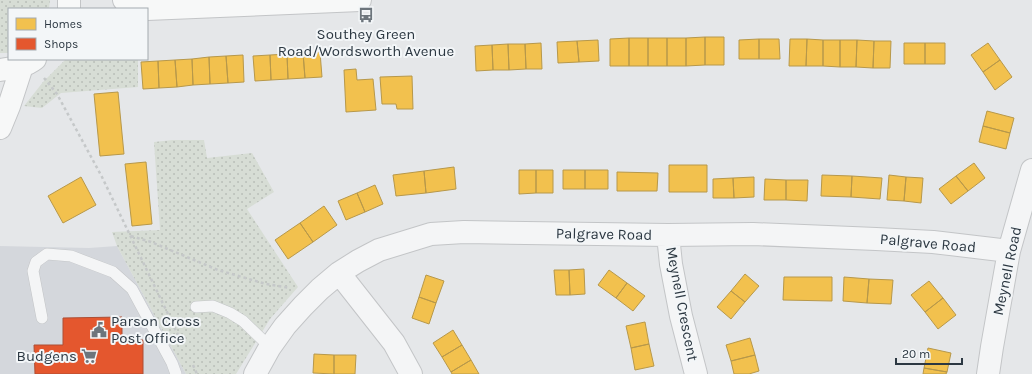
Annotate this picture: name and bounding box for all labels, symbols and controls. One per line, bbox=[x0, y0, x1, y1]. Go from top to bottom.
bus stop icon: Southey Green Road/Wordsworth Avenue bbox=[357, 6, 375, 24]
legend bbox=[8, 8, 148, 60]
text: Homes bbox=[44, 17, 82, 31]
place label: Southey Green Road/Wordsworth Avenue bbox=[278, 25, 454, 60]
text: Shops bbox=[44, 37, 78, 51]
street label: Palgrave Road bbox=[556, 224, 652, 244]
street label: Meynell Road bbox=[989, 225, 1025, 317]
street label: Palgrave Road bbox=[879, 230, 977, 256]
street label: Meynell Crescent bbox=[662, 245, 702, 363]
place label: Parson Cross Post Office bbox=[111, 312, 200, 347]
public building icon: Parson Cross Post Office bbox=[90, 321, 108, 339]
scale bar bbox=[896, 340, 962, 366]
place label: Budgens bbox=[17, 347, 77, 365]
supermarket icon: Budgens bbox=[80, 347, 98, 365]
text: 20 m bbox=[902, 347, 930, 361]

